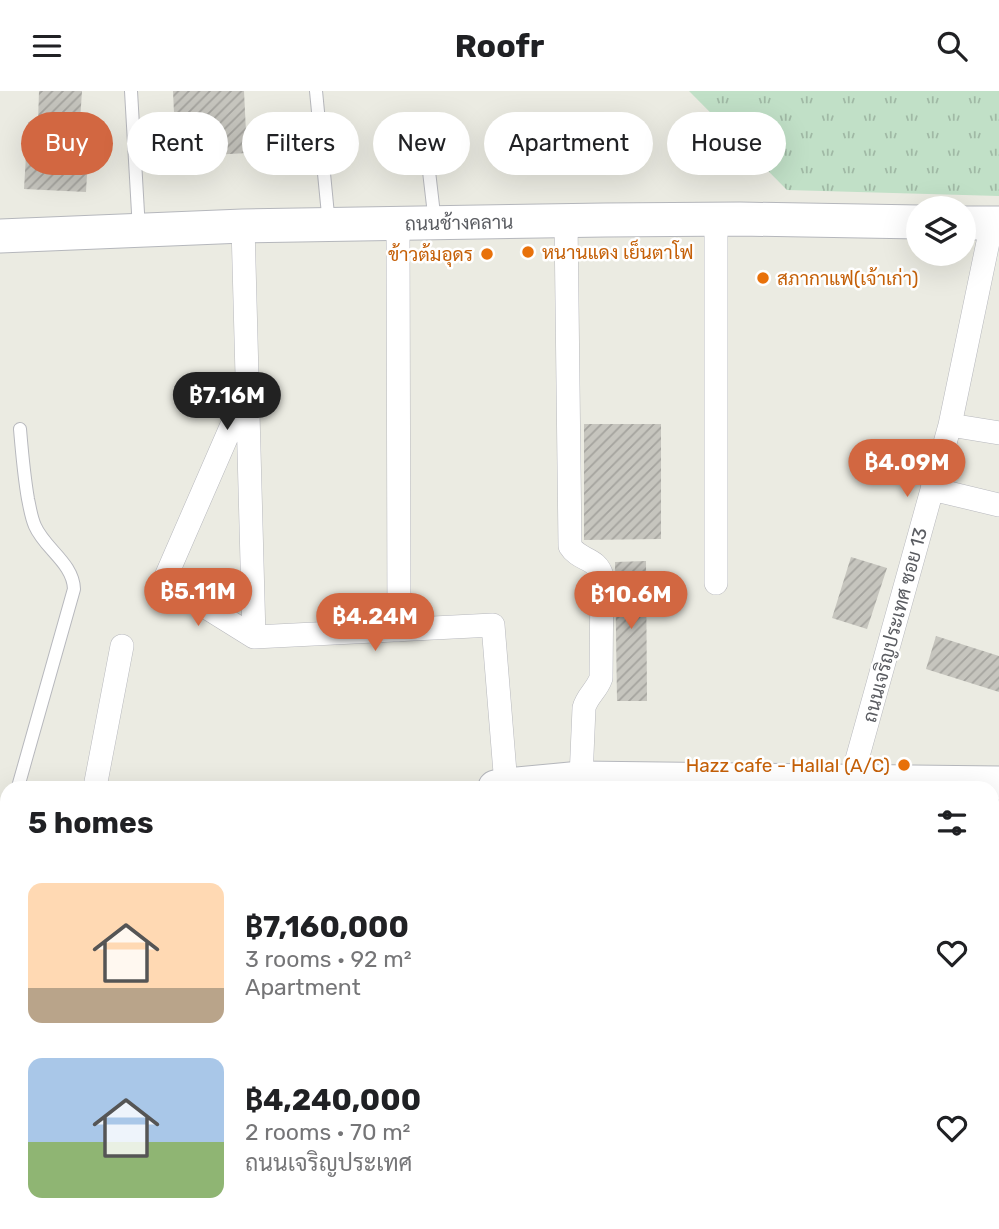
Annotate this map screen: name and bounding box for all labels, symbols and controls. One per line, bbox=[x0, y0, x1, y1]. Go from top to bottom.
icon: menu bbox=[28, 27, 66, 65]
text: Roofr bbox=[455, 27, 544, 65]
icon: search bbox=[933, 27, 971, 65]
chip: Buy bbox=[21, 112, 113, 175]
chip: Rent bbox=[127, 112, 228, 175]
chip: Filters bbox=[242, 112, 359, 175]
chip: New bbox=[373, 112, 470, 175]
chip: Apartment bbox=[484, 112, 653, 175]
chip: House bbox=[667, 112, 786, 175]
map controls bbox=[906, 196, 976, 266]
button: layers bbox=[906, 196, 976, 266]
street label: ถนนช้างคลาน bbox=[405, 211, 513, 235]
place label: หนานแดง เย็นตาโฟ bbox=[542, 239, 694, 264]
place label: ข้าวต้มอุดร bbox=[388, 243, 473, 267]
marker: หนานแดง เย็นตาโฟ bbox=[520, 244, 536, 260]
marker: ข้าวต้มอุดร bbox=[479, 246, 495, 262]
place label: สภากาแฟ(เจ้าเก่า) bbox=[777, 267, 918, 290]
marker: สภากาแฟ(เจ้าเก่า) bbox=[755, 270, 771, 286]
pin: ฿7.16M bbox=[170, 373, 284, 432]
text: ฿7.16M bbox=[189, 381, 265, 409]
pin: ฿4.09M bbox=[850, 439, 964, 499]
text: ฿4.09M bbox=[864, 448, 950, 476]
street label: ถนนเจริญประเทศ ซอย 13 bbox=[858, 525, 932, 725]
pin: ฿5.11M bbox=[141, 568, 255, 628]
pin: ฿10.6M bbox=[574, 571, 688, 631]
text: ฿5.11M bbox=[160, 577, 236, 605]
text: ฿10.6M bbox=[590, 580, 672, 608]
pin: ฿4.24M bbox=[318, 594, 432, 653]
text: ฿4.24M bbox=[332, 602, 418, 630]
place label: Hazz cafe - Hallal (A/C) bbox=[686, 754, 890, 777]
marker: Hazz cafe - Hallal (A/C) bbox=[896, 757, 912, 773]
icon: filters bbox=[933, 804, 971, 842]
text: 5 homes bbox=[28, 805, 154, 841]
text: ฿7,160,000 bbox=[245, 909, 409, 945]
icon: home bbox=[84, 911, 168, 995]
icon: heart bbox=[933, 934, 971, 972]
text: 3 rooms · 92 m² bbox=[245, 945, 411, 973]
text: Apartment bbox=[245, 973, 361, 1001]
text: ฿4,240,000 bbox=[245, 1082, 421, 1118]
icon: home bbox=[84, 1086, 168, 1170]
icon: heart bbox=[933, 1109, 971, 1147]
text: 2 rooms · 70 m² bbox=[245, 1118, 410, 1146]
text: ถนนเจริญประเทศ bbox=[245, 1149, 412, 1177]

